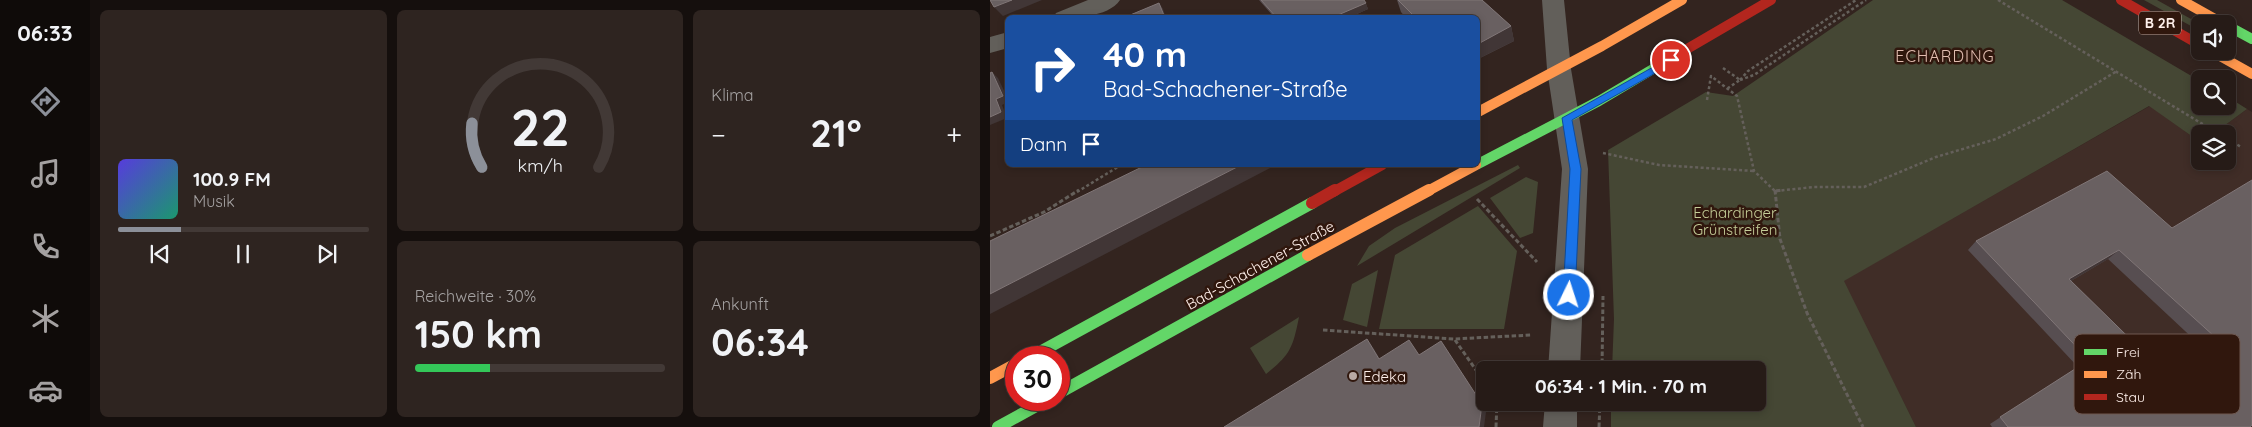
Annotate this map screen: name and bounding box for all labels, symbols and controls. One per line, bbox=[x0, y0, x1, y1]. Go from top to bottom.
road number: B 2R bbox=[2139, 12, 2181, 34]
map controls bbox=[2191, 15, 2236, 170]
button: sound bbox=[2191, 15, 2236, 60]
text: 06:33 bbox=[17, 19, 73, 47]
text: 40 m bbox=[1103, 32, 1187, 76]
icon: right bbox=[1020, 35, 1085, 100]
pin bbox=[1650, 39, 1692, 81]
icon: arrive bbox=[1657, 46, 1685, 74]
district label: ECHARDING bbox=[1895, 46, 1995, 66]
button: search bbox=[2191, 70, 2236, 115]
text: Bad-Schachener-Straße bbox=[1103, 75, 1348, 103]
icon: directions bbox=[28, 84, 63, 119]
text: Klima bbox=[711, 85, 754, 105]
text: 22 bbox=[510, 94, 570, 159]
text: 21° bbox=[810, 109, 862, 157]
text: − bbox=[711, 117, 726, 152]
text: + bbox=[946, 117, 962, 152]
button: layers bbox=[2191, 125, 2236, 170]
icon: arrive bbox=[1077, 130, 1105, 158]
text: Dann bbox=[1020, 132, 1067, 156]
text: km/h bbox=[517, 154, 563, 176]
icon: music bbox=[28, 156, 63, 191]
text: 100.9 FM bbox=[193, 167, 271, 191]
text: Musik bbox=[193, 191, 235, 211]
park label: Echardinger Grünstreifen bbox=[1693, 203, 1777, 239]
street label: Bad-Schachener-Straße bbox=[1182, 216, 1338, 314]
icon: phone bbox=[28, 229, 63, 264]
icon: previous bbox=[146, 240, 174, 268]
icon: pause bbox=[229, 240, 257, 268]
icon: next bbox=[313, 240, 341, 268]
position arrow bbox=[1542, 268, 1594, 320]
text: Reichweite · 30% bbox=[415, 286, 536, 306]
text: Ankunft bbox=[711, 294, 769, 314]
icon: climate bbox=[28, 301, 63, 336]
text: 150 km bbox=[415, 310, 542, 358]
text: 06:34 bbox=[711, 318, 809, 366]
legend bbox=[2074, 334, 2240, 414]
text: Frei bbox=[2116, 343, 2140, 361]
speed limit sign: 30 bbox=[1005, 346, 1070, 411]
text: Zäh bbox=[2116, 365, 2141, 383]
place label: Edeka bbox=[1363, 367, 1406, 386]
marker: Edeka bbox=[1347, 370, 1359, 382]
icon: car bbox=[28, 373, 63, 408]
text: 06:34 · 1 Min. · 70 m bbox=[1535, 374, 1707, 398]
text: Stau bbox=[2116, 388, 2145, 406]

